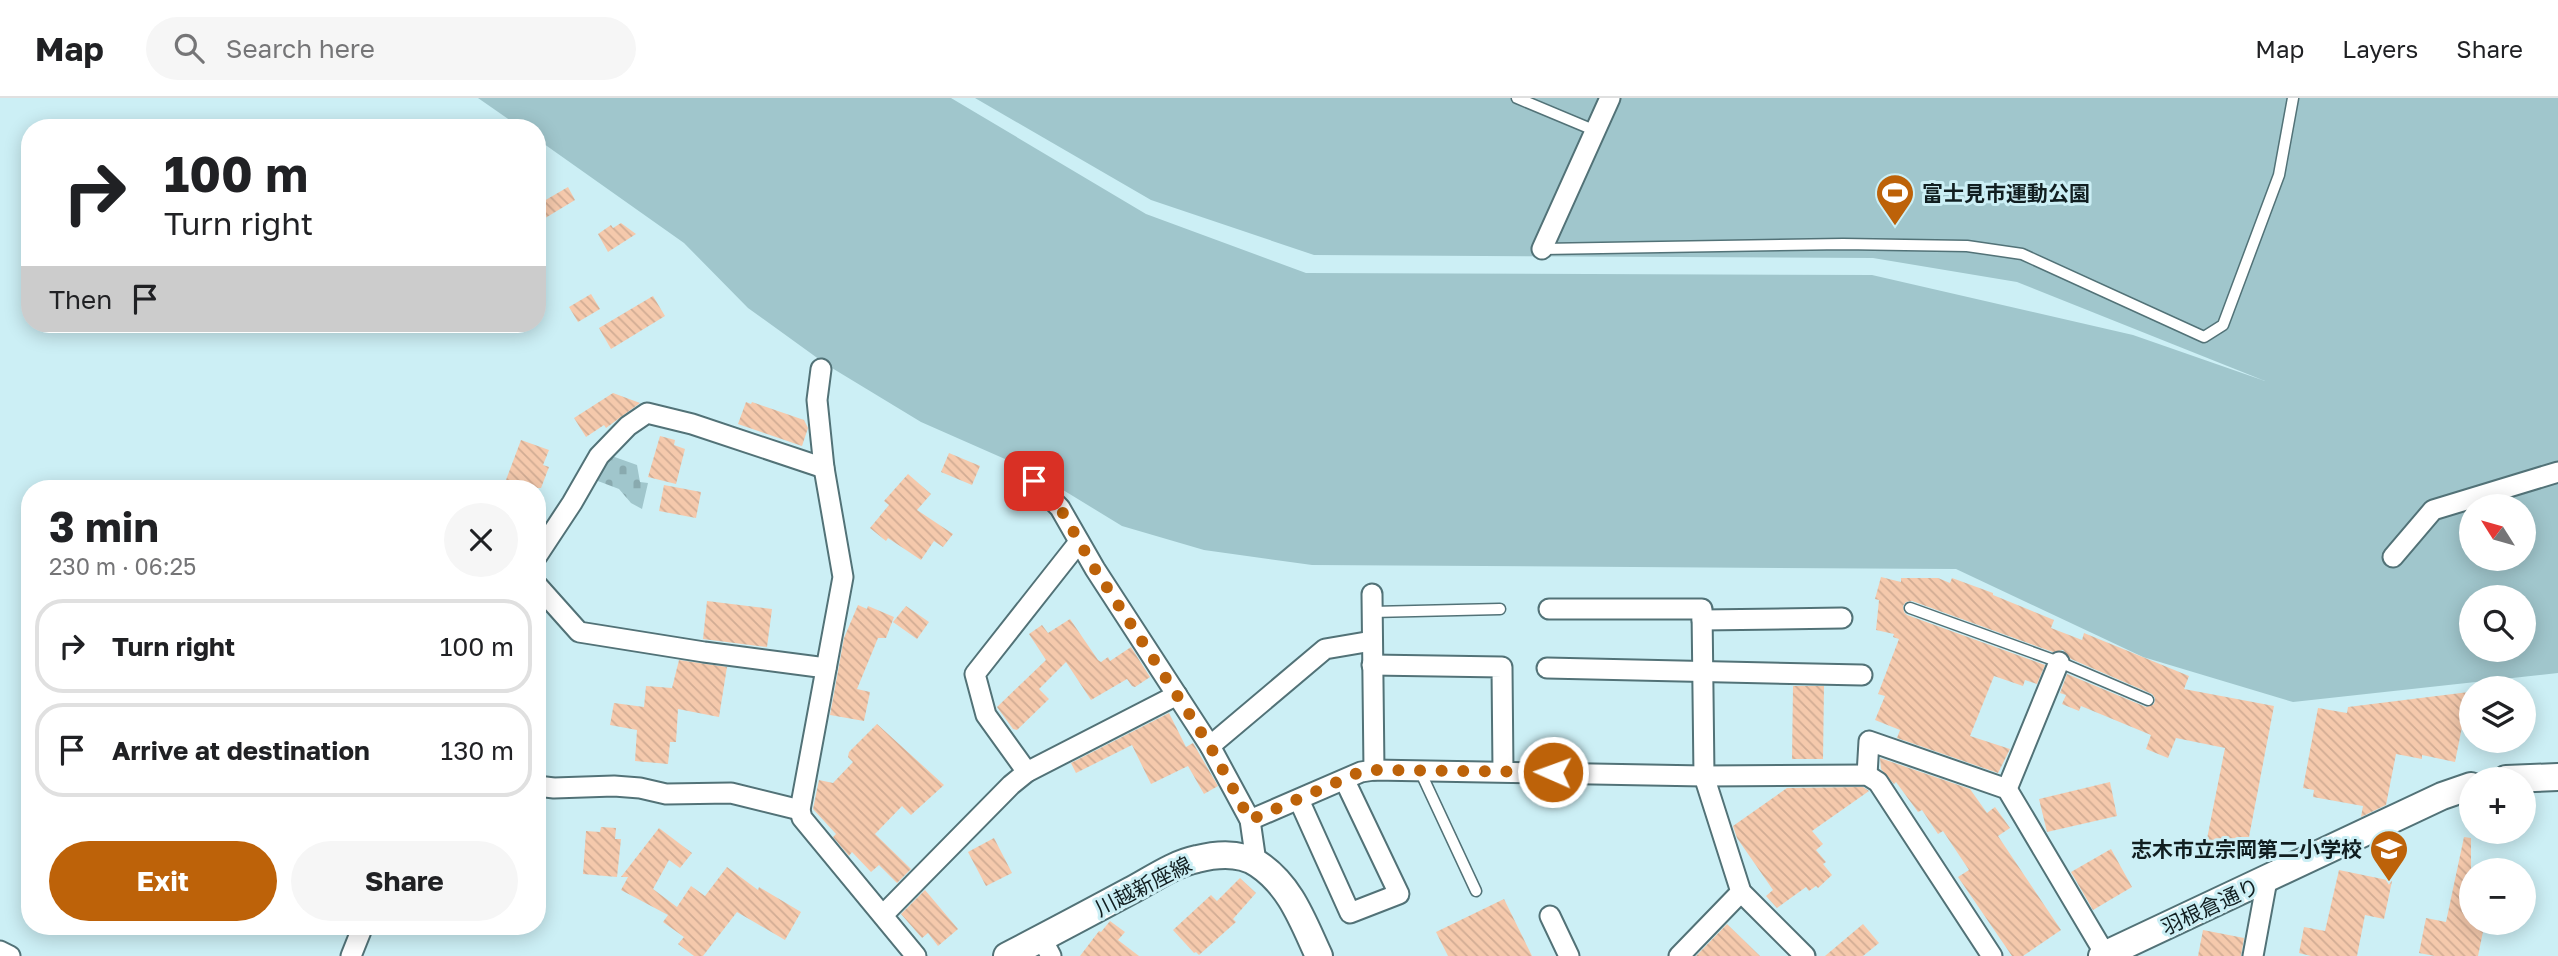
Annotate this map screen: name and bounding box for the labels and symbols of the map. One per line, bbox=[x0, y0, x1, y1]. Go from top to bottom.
sports icon: 富士見市運動公園 bbox=[1874, 172, 1916, 227]
place label: 富士見市運動公園 bbox=[1922, 180, 2090, 206]
pin bbox=[1004, 451, 1064, 511]
north arrow bbox=[2459, 494, 2536, 570]
position arrow bbox=[1516, 735, 1590, 809]
school or university icon: 志木市立宗岡第二小学校 bbox=[2368, 828, 2410, 883]
place label: 志木市立宗岡第二小学校 bbox=[2131, 836, 2362, 862]
street label: 川越新座線 bbox=[1090, 851, 1196, 921]
street label: 羽根倉通り bbox=[2157, 872, 2263, 940]

